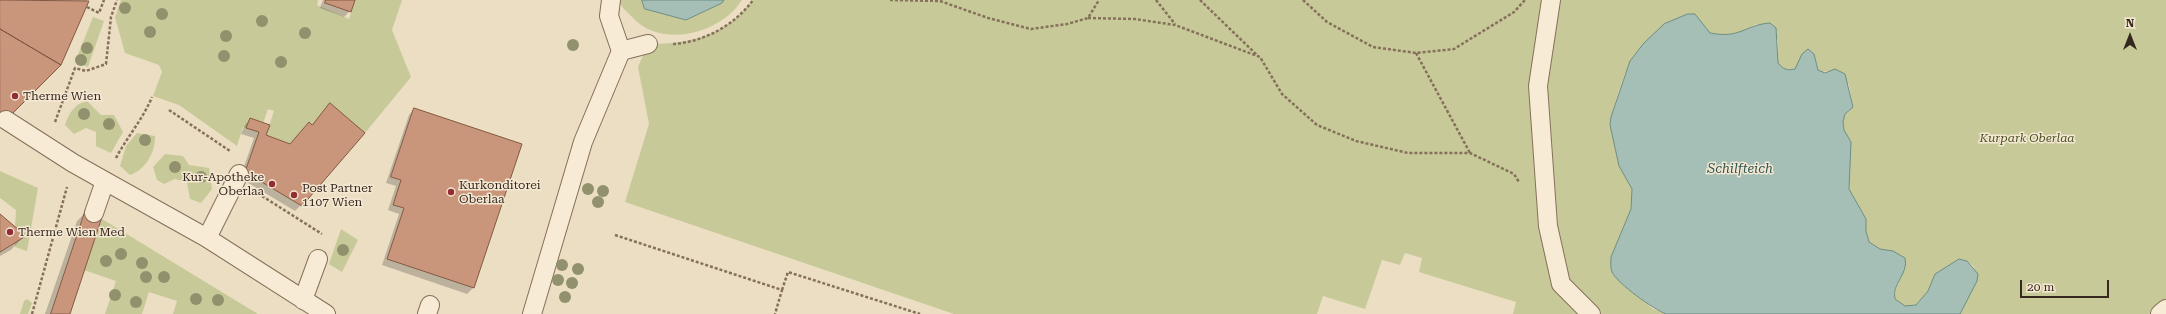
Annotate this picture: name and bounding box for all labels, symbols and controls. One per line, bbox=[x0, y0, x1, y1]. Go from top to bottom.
north arrow bbox=[2110, 16, 2150, 56]
text: N bbox=[2126, 17, 2134, 30]
place label: Therme Wien bbox=[23, 89, 101, 103]
marker: Therme Wien bbox=[10, 91, 20, 101]
park label: Kurpark Oberlaa bbox=[1980, 131, 2074, 145]
water label: Schilfteich bbox=[1707, 161, 1773, 177]
place label: Kur-Apotheke Oberlaa bbox=[182, 170, 264, 198]
place label: Kurkonditorei Oberlaa bbox=[459, 178, 541, 206]
marker: Kur-Apotheke Oberlaa bbox=[267, 179, 277, 189]
place label: Post Partner 1107 Wien bbox=[302, 181, 373, 209]
marker: Kurkonditorei Oberlaa bbox=[446, 187, 456, 197]
marker: Post Partner 1107 Wien bbox=[289, 190, 299, 200]
place label: Therme Wien Med bbox=[18, 225, 125, 239]
marker: Therme Wien Med bbox=[5, 227, 15, 237]
scale bar bbox=[2022, 272, 2111, 298]
text: 20 m bbox=[2027, 280, 2054, 294]

